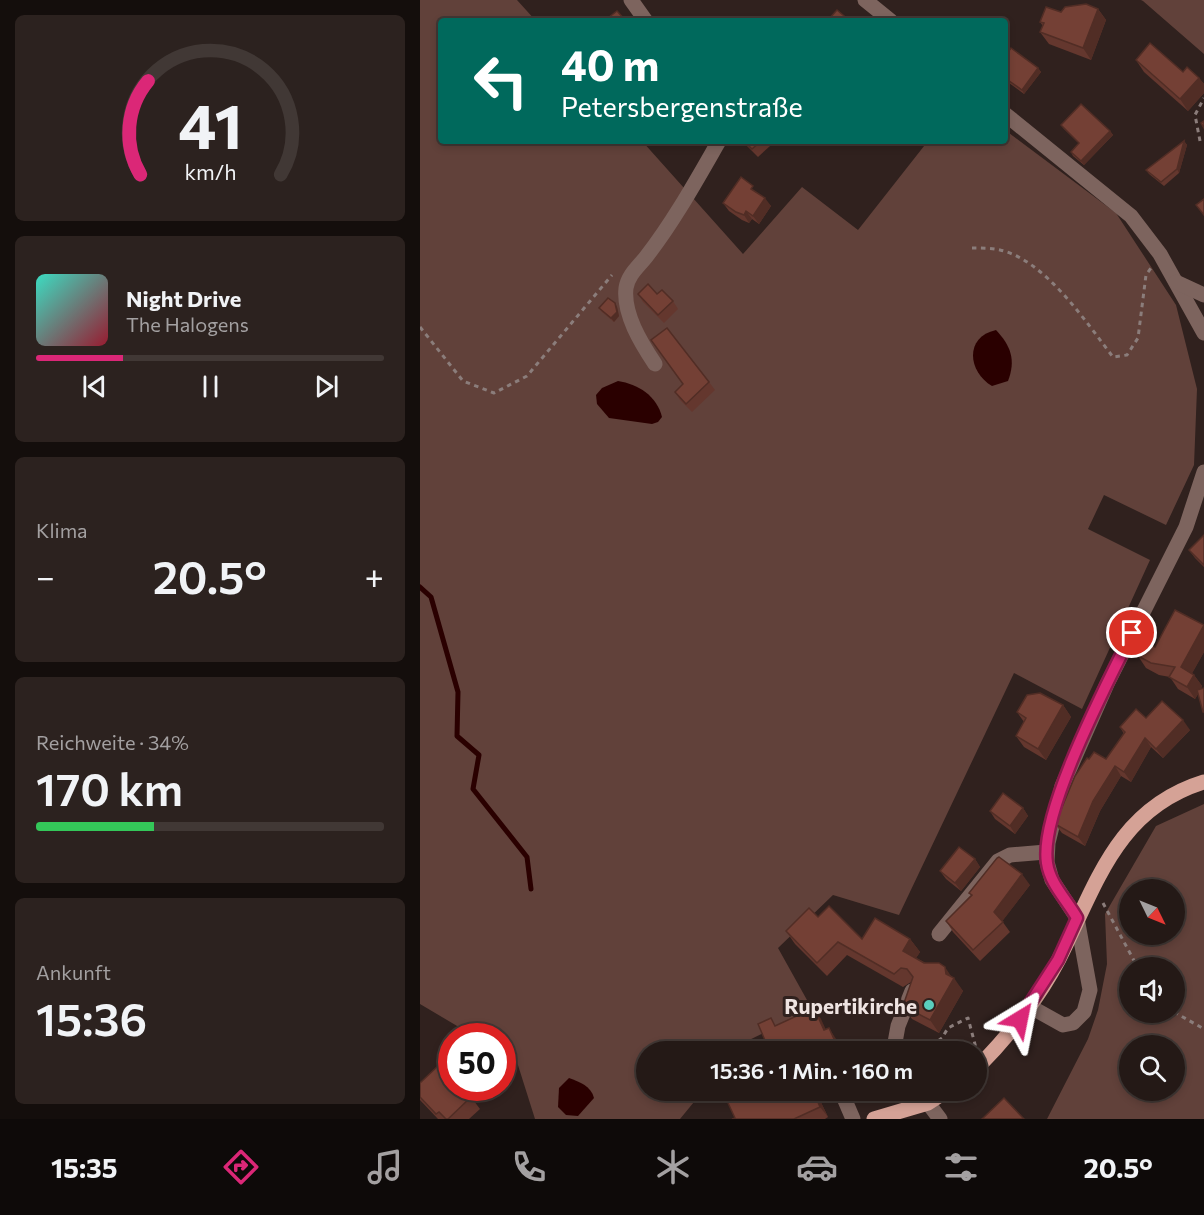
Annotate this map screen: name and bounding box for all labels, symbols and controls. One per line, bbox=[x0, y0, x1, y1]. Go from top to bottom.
text: 40 m bbox=[561, 38, 659, 90]
icon: left bbox=[462, 42, 540, 120]
text: 41 bbox=[178, 86, 242, 162]
text: Petersbergenstraße bbox=[561, 90, 803, 123]
text: km/h bbox=[184, 158, 236, 184]
text: Night Drive bbox=[126, 285, 241, 312]
text: The Halogens bbox=[126, 312, 249, 336]
icon: previous bbox=[78, 370, 111, 403]
icon: pause bbox=[194, 370, 227, 403]
icon: next bbox=[310, 370, 343, 403]
text: Klima bbox=[36, 518, 88, 542]
text: 20.5° bbox=[153, 548, 267, 603]
text: − bbox=[36, 555, 55, 596]
text: + bbox=[365, 555, 384, 596]
pin bbox=[1106, 607, 1157, 658]
icon: arrive bbox=[1115, 616, 1148, 649]
text: Reichweite · 34% bbox=[36, 730, 189, 754]
text: 170 km bbox=[36, 760, 183, 815]
north arrow bbox=[1119, 879, 1185, 945]
map controls bbox=[1119, 879, 1185, 1101]
button: sound bbox=[1119, 957, 1185, 1023]
text: Ankunft bbox=[36, 960, 111, 984]
position arrow bbox=[988, 987, 1052, 1051]
text: 15:36 bbox=[36, 990, 147, 1045]
place label: Rupertikirche bbox=[784, 993, 917, 1018]
marker: Rupertikirche bbox=[922, 998, 936, 1012]
speed limit sign: 50 bbox=[438, 1023, 516, 1101]
button: search bbox=[1119, 1035, 1185, 1101]
text: 15:36 · 1 Min. · 160 m bbox=[710, 1057, 913, 1084]
icon: directions bbox=[220, 1146, 262, 1188]
icon: music bbox=[364, 1146, 406, 1188]
icon: phone bbox=[508, 1146, 550, 1188]
icon: climate bbox=[652, 1146, 694, 1188]
icon: car bbox=[796, 1146, 838, 1188]
icon: filters bbox=[940, 1146, 982, 1188]
text: 15:35 bbox=[51, 1151, 118, 1184]
text: 20.5° bbox=[1084, 1151, 1153, 1184]

